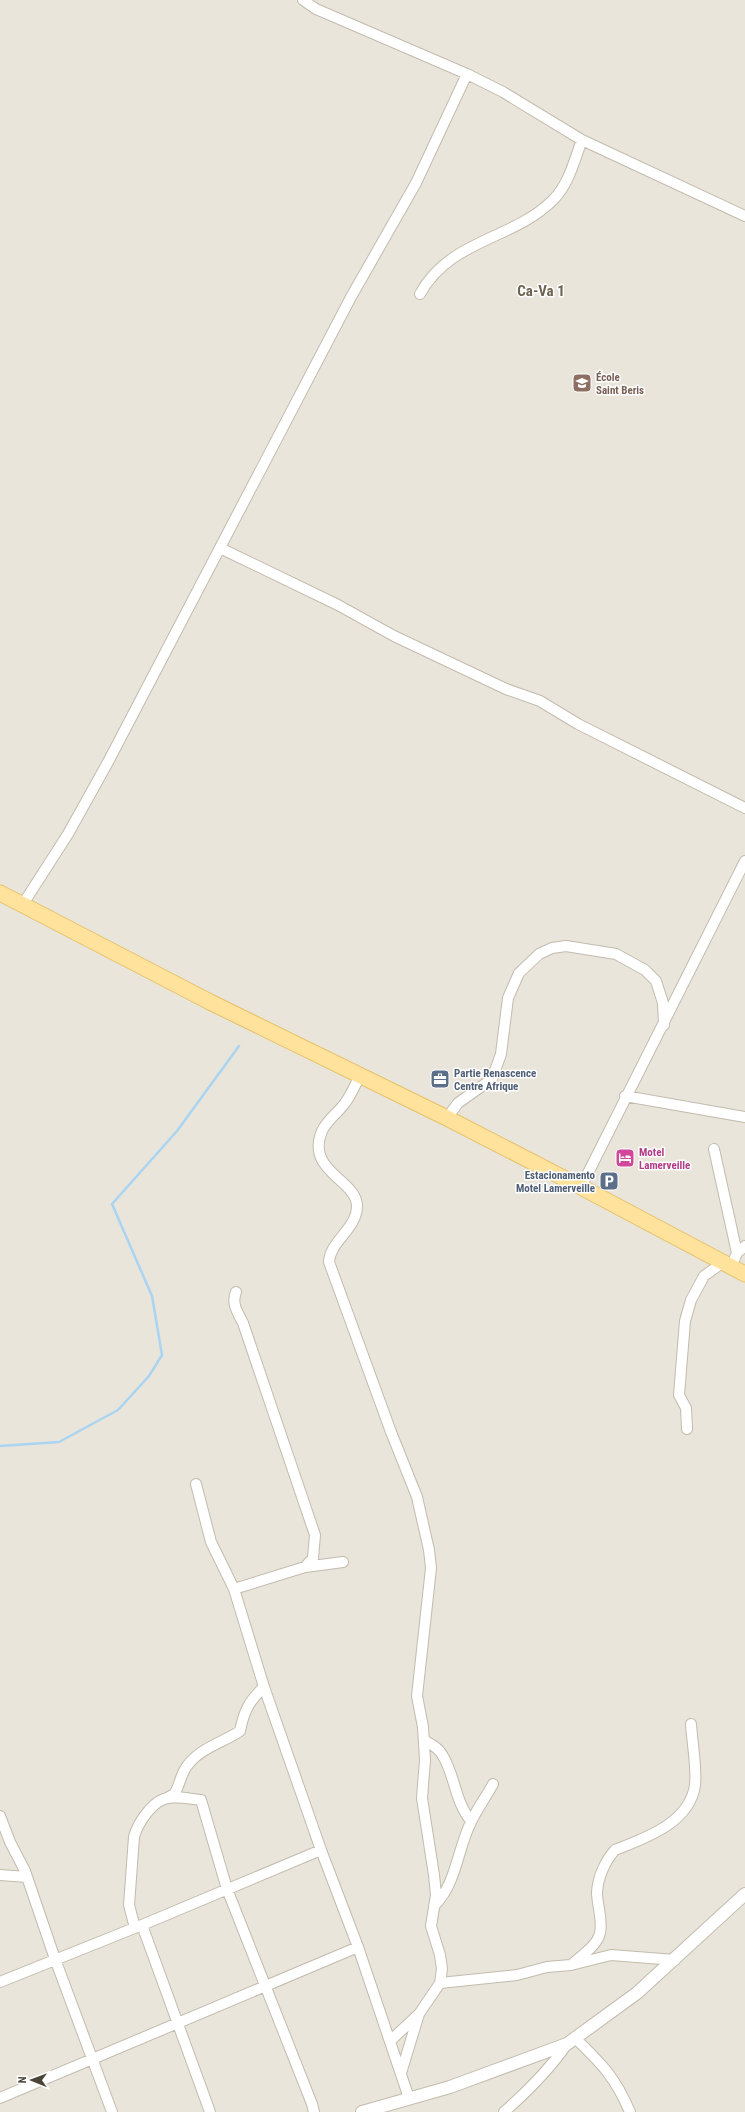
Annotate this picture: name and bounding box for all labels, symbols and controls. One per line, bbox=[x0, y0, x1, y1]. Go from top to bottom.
district label: Ca-Va 1 bbox=[517, 282, 565, 300]
place label: École Saint Beris bbox=[596, 371, 644, 397]
school or university icon: École Saint Beris bbox=[571, 372, 593, 394]
place label: Partie Renascence Centre Afrique bbox=[454, 1067, 536, 1093]
office icon: Partie Renascence Centre Afrique bbox=[429, 1068, 451, 1090]
place label: Motel Lamerveille bbox=[639, 1146, 690, 1172]
hotel icon: Motel Lamerveille bbox=[614, 1147, 636, 1169]
place label: Estacionamento Motel Lamerveille bbox=[516, 1169, 596, 1195]
parking icon: Estacionamento Motel Lamerveille bbox=[598, 1170, 620, 1192]
north arrow bbox=[12, 2060, 52, 2100]
text: N bbox=[16, 2076, 29, 2083]

